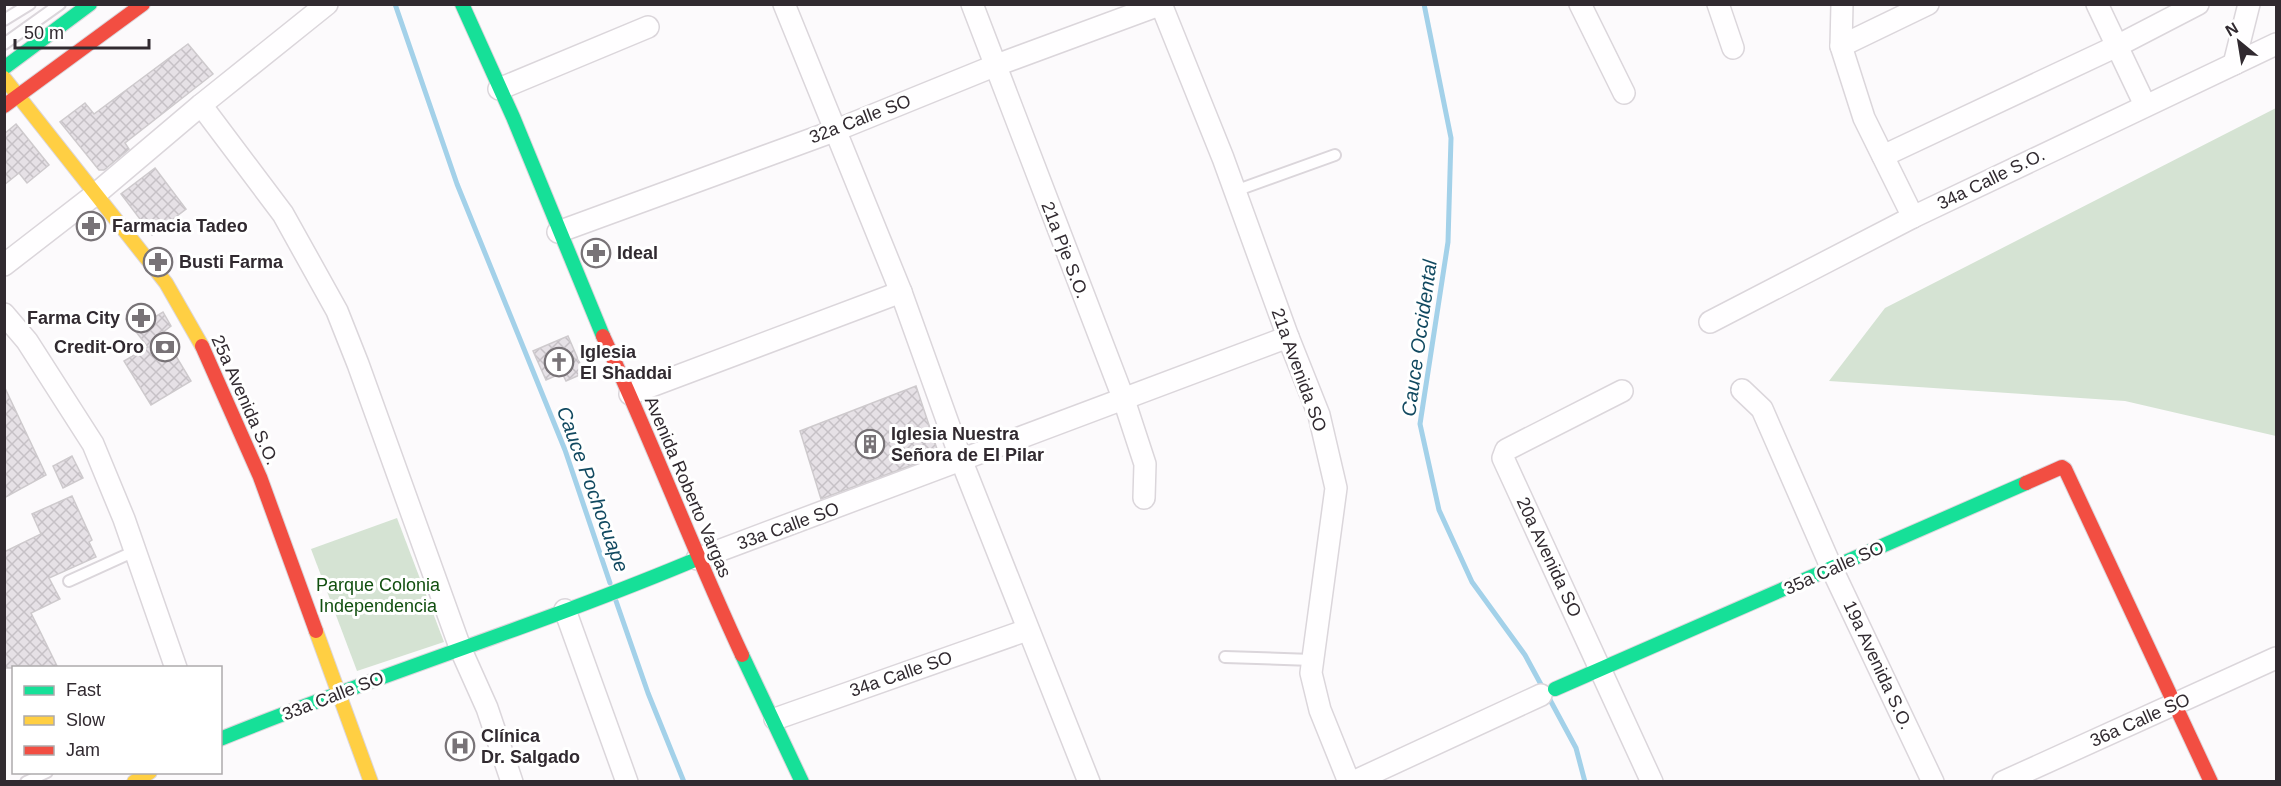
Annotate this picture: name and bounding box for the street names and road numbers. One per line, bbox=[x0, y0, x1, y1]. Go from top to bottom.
street label: 32a Calle SO bbox=[806, 90, 914, 148]
street label: 34a Calle S.O. bbox=[1934, 144, 2048, 214]
street label: 21a Pje S.O. bbox=[1037, 199, 1093, 301]
street label: 21a Avenida SO bbox=[1267, 306, 1331, 434]
street label: 25a Avenida S.O. bbox=[207, 332, 283, 468]
street label: Avenida Roberto Vargas bbox=[641, 394, 735, 580]
street label: 20a Avenida SO bbox=[1513, 494, 1585, 620]
street label: 33a Calle SO bbox=[734, 498, 842, 554]
street label: 35a Calle SO bbox=[1781, 537, 1887, 599]
street label: 19a Avenida S.O. bbox=[1839, 597, 1917, 733]
street label: 34a Calle SO bbox=[847, 647, 955, 701]
street label: 33a Calle SO bbox=[279, 667, 387, 725]
street label: 36a Calle SO bbox=[2087, 689, 2193, 751]

